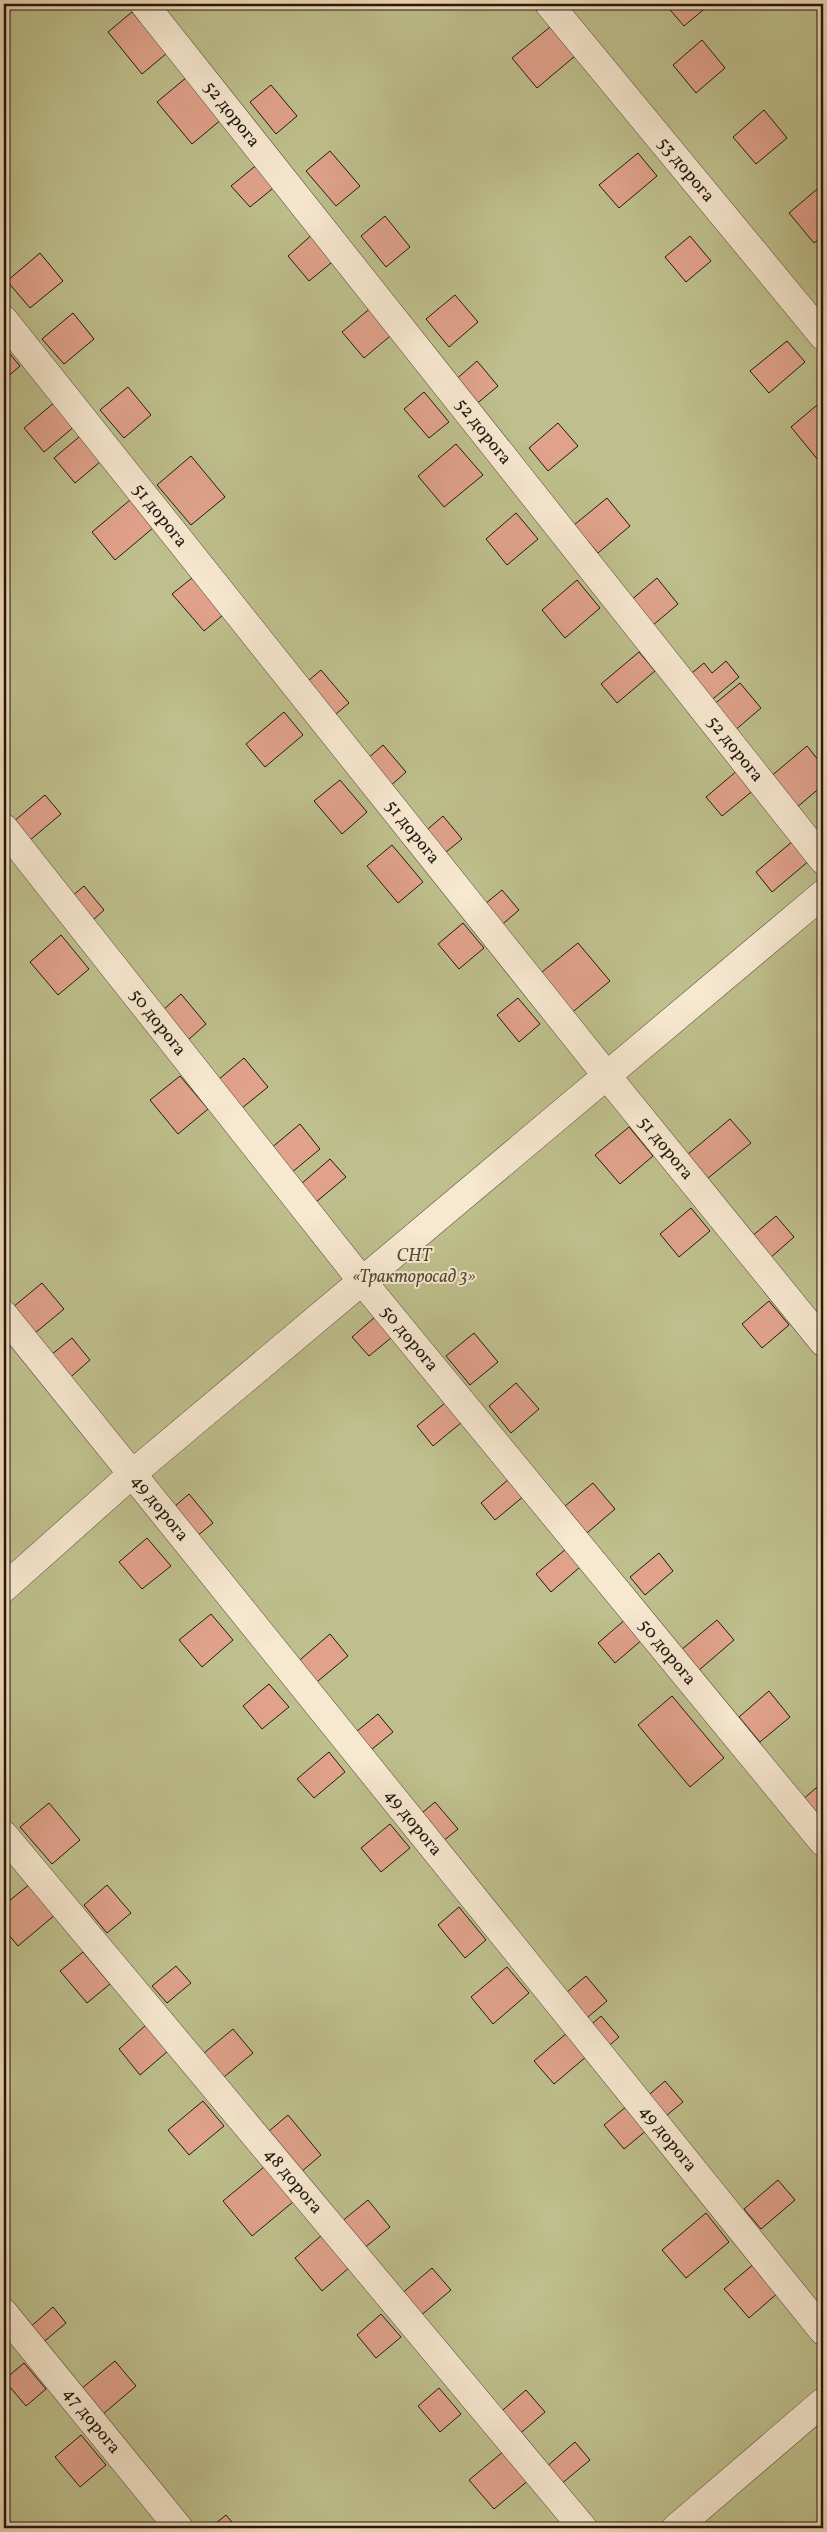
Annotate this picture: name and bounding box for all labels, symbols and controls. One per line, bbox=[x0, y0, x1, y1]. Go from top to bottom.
street label: 52 дорога bbox=[197, 76, 266, 153]
street label: 53 дорога bbox=[651, 132, 720, 208]
street label: 52 дорога bbox=[449, 393, 518, 470]
street label: 51 дорога bbox=[126, 478, 193, 553]
street label: 52 дорога bbox=[701, 711, 769, 788]
street label: 51 дорога bbox=[379, 795, 446, 870]
street label: 50 дорога bbox=[123, 984, 192, 1061]
street label: 51 дорога bbox=[632, 1111, 699, 1185]
park label: СНТ «Тракторосад 3» bbox=[352, 1244, 476, 1290]
street label: 50 дорога bbox=[375, 1300, 444, 1377]
street label: 49 дорога bbox=[125, 1469, 194, 1547]
street label: 50 дорога bbox=[632, 1614, 702, 1691]
street label: 49 дорога bbox=[378, 1784, 448, 1862]
street label: 49 дорога bbox=[633, 2100, 703, 2178]
street label: 48 дорога bbox=[258, 2143, 328, 2220]
street label: 47 дорога bbox=[57, 2382, 127, 2460]

